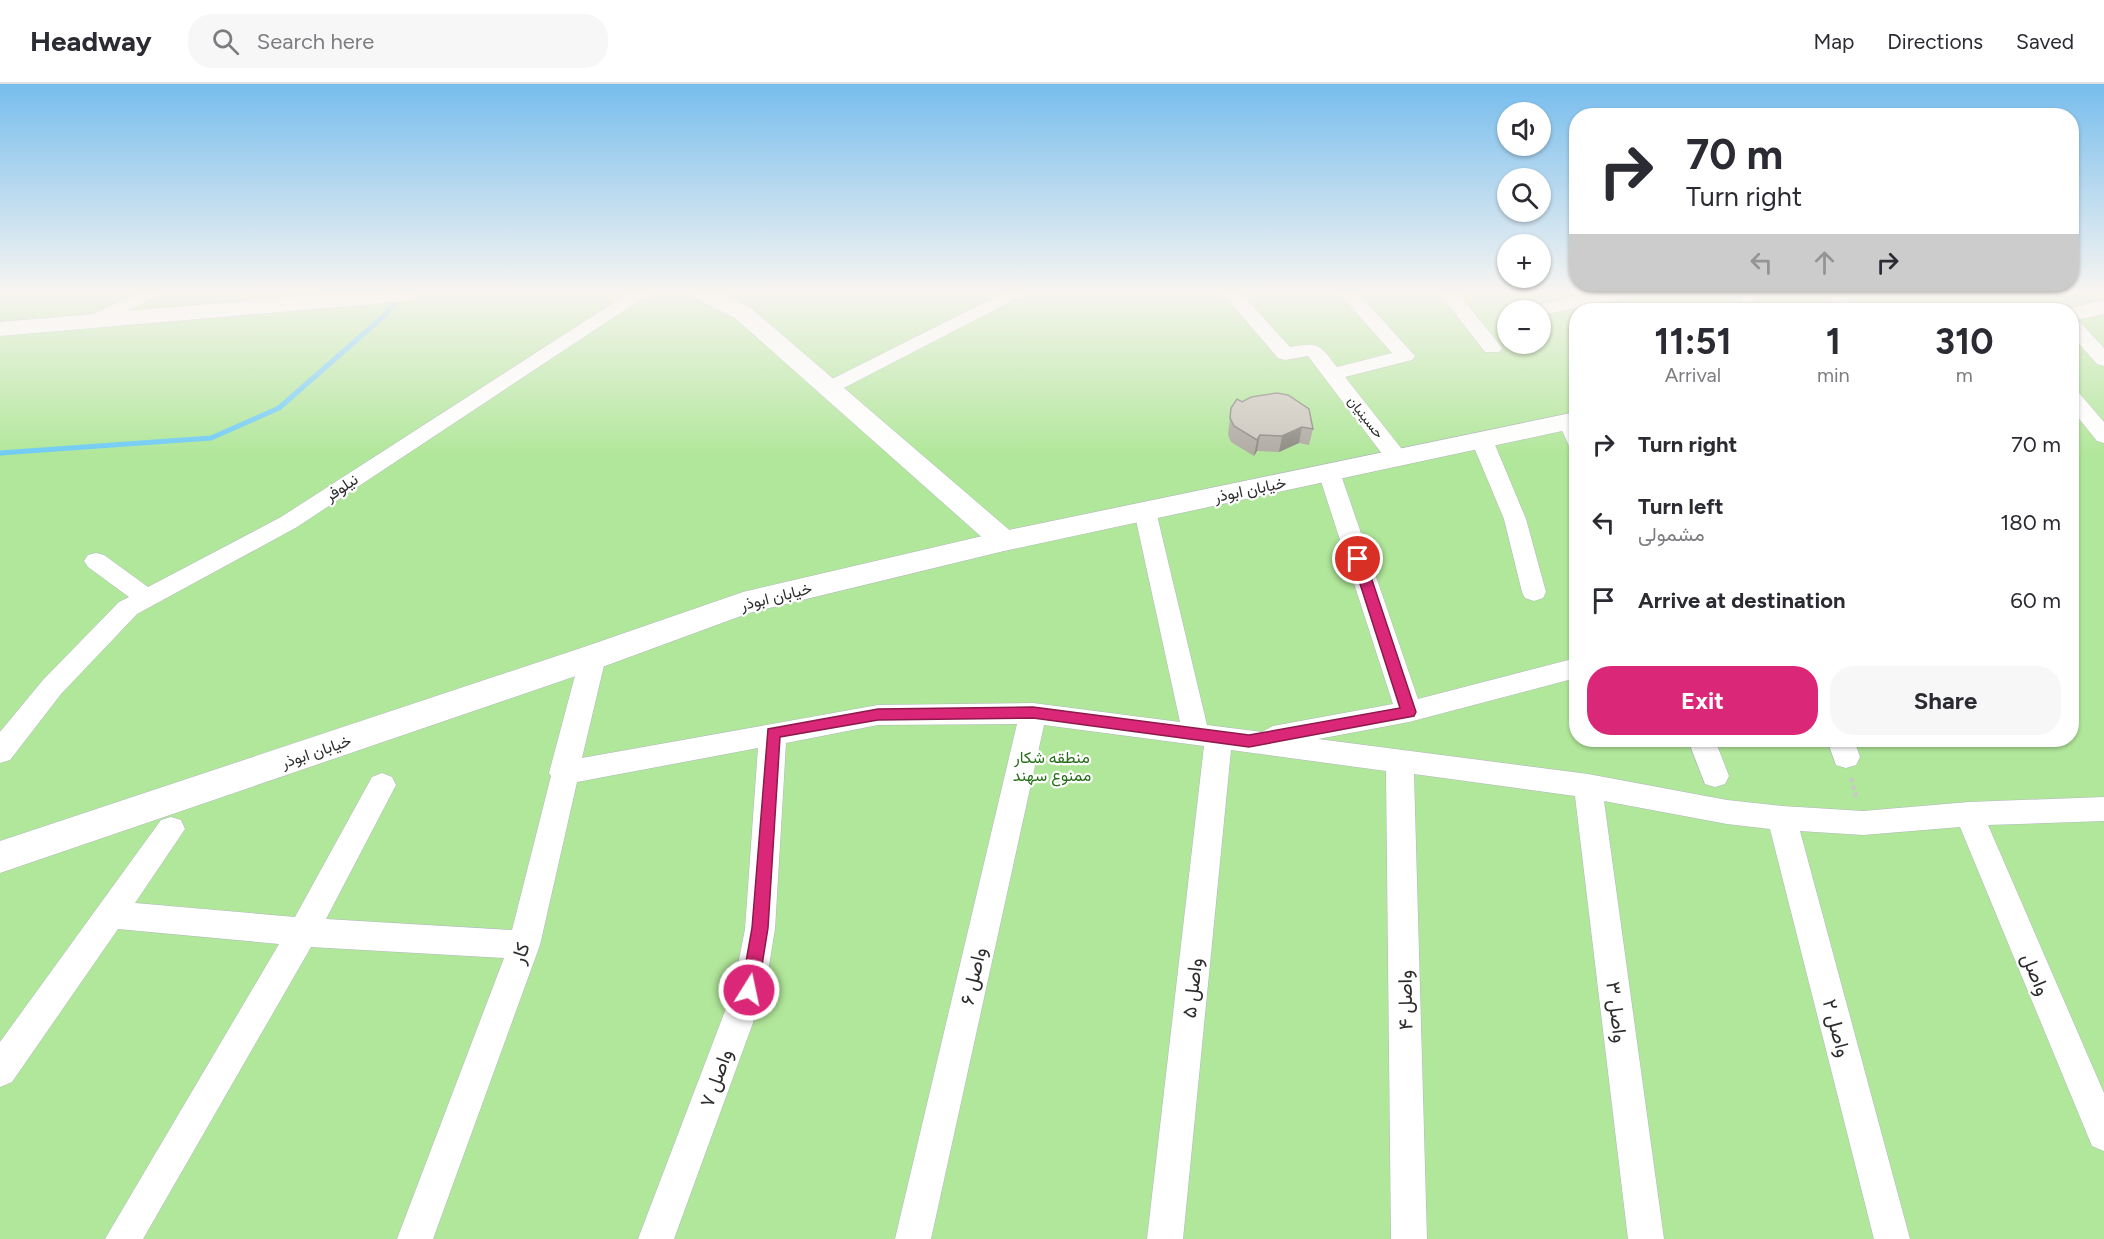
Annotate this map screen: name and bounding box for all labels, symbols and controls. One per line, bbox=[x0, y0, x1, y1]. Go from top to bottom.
search box bbox=[188, 14, 608, 68]
text: Headway bbox=[30, 24, 152, 58]
icon: search bbox=[209, 25, 242, 58]
text: Search here bbox=[257, 28, 374, 55]
text: Map bbox=[1813, 29, 1854, 54]
text: Directions bbox=[1887, 29, 1983, 54]
text: Saved bbox=[2016, 29, 2074, 54]
map controls bbox=[1497, 102, 1551, 354]
button: sound bbox=[1497, 102, 1551, 156]
text: 70 m bbox=[1686, 129, 1783, 180]
icon: right bbox=[1587, 132, 1665, 210]
button: search bbox=[1497, 168, 1551, 222]
text: Turn right bbox=[1686, 180, 1802, 213]
button: + bbox=[1497, 234, 1551, 288]
icon: left bbox=[1745, 246, 1778, 279]
icon: ahead bbox=[1808, 246, 1841, 279]
icon: right bbox=[1871, 246, 1904, 279]
button: − bbox=[1497, 300, 1551, 354]
text: 11:51 bbox=[1654, 320, 1732, 363]
text: 1 bbox=[1826, 320, 1841, 363]
text: 310 bbox=[1935, 320, 1994, 363]
text: Arrival bbox=[1665, 363, 1721, 387]
text: min bbox=[1817, 363, 1850, 387]
text: m bbox=[1956, 363, 1973, 387]
street label: حسینیان bbox=[1344, 393, 1387, 442]
icon: right bbox=[1587, 428, 1620, 461]
text: Turn right bbox=[1638, 431, 1737, 458]
text: 70 m bbox=[2011, 431, 2061, 458]
street label: نیلوفر bbox=[320, 469, 362, 507]
street label: خیابان ابوذر bbox=[1211, 473, 1288, 508]
text: Turn left bbox=[1638, 493, 1724, 520]
icon: left bbox=[1587, 506, 1620, 539]
text: 180 m bbox=[2000, 509, 2061, 536]
text: مشمولی bbox=[1638, 522, 1705, 546]
pin bbox=[1332, 533, 1383, 584]
icon: arrive bbox=[1341, 542, 1374, 575]
street label: خیابان ابوذر bbox=[737, 578, 814, 616]
icon: arrive bbox=[1587, 584, 1620, 617]
text: Arrive at destination bbox=[1638, 587, 1846, 614]
text: 60 m bbox=[2010, 587, 2061, 614]
button: Exit bbox=[1587, 666, 1818, 735]
button: Share bbox=[1830, 666, 2061, 735]
street label: خیابان ابوذر bbox=[278, 731, 354, 774]
park label: منطقه شکار ممنوع سهند bbox=[1013, 748, 1091, 787]
street label: کار bbox=[505, 939, 536, 968]
street label: واصل ۶ bbox=[955, 945, 992, 1007]
street label: واصل bbox=[2016, 949, 2056, 999]
street label: واصل ۵ bbox=[1177, 957, 1208, 1019]
position arrow bbox=[717, 958, 781, 1022]
street label: واصل ۴ bbox=[1392, 970, 1419, 1030]
street label: واصل ۳ bbox=[1600, 980, 1633, 1044]
street label: واصل ۲ bbox=[1817, 996, 1856, 1060]
street label: واصل ۷ bbox=[694, 1046, 739, 1111]

